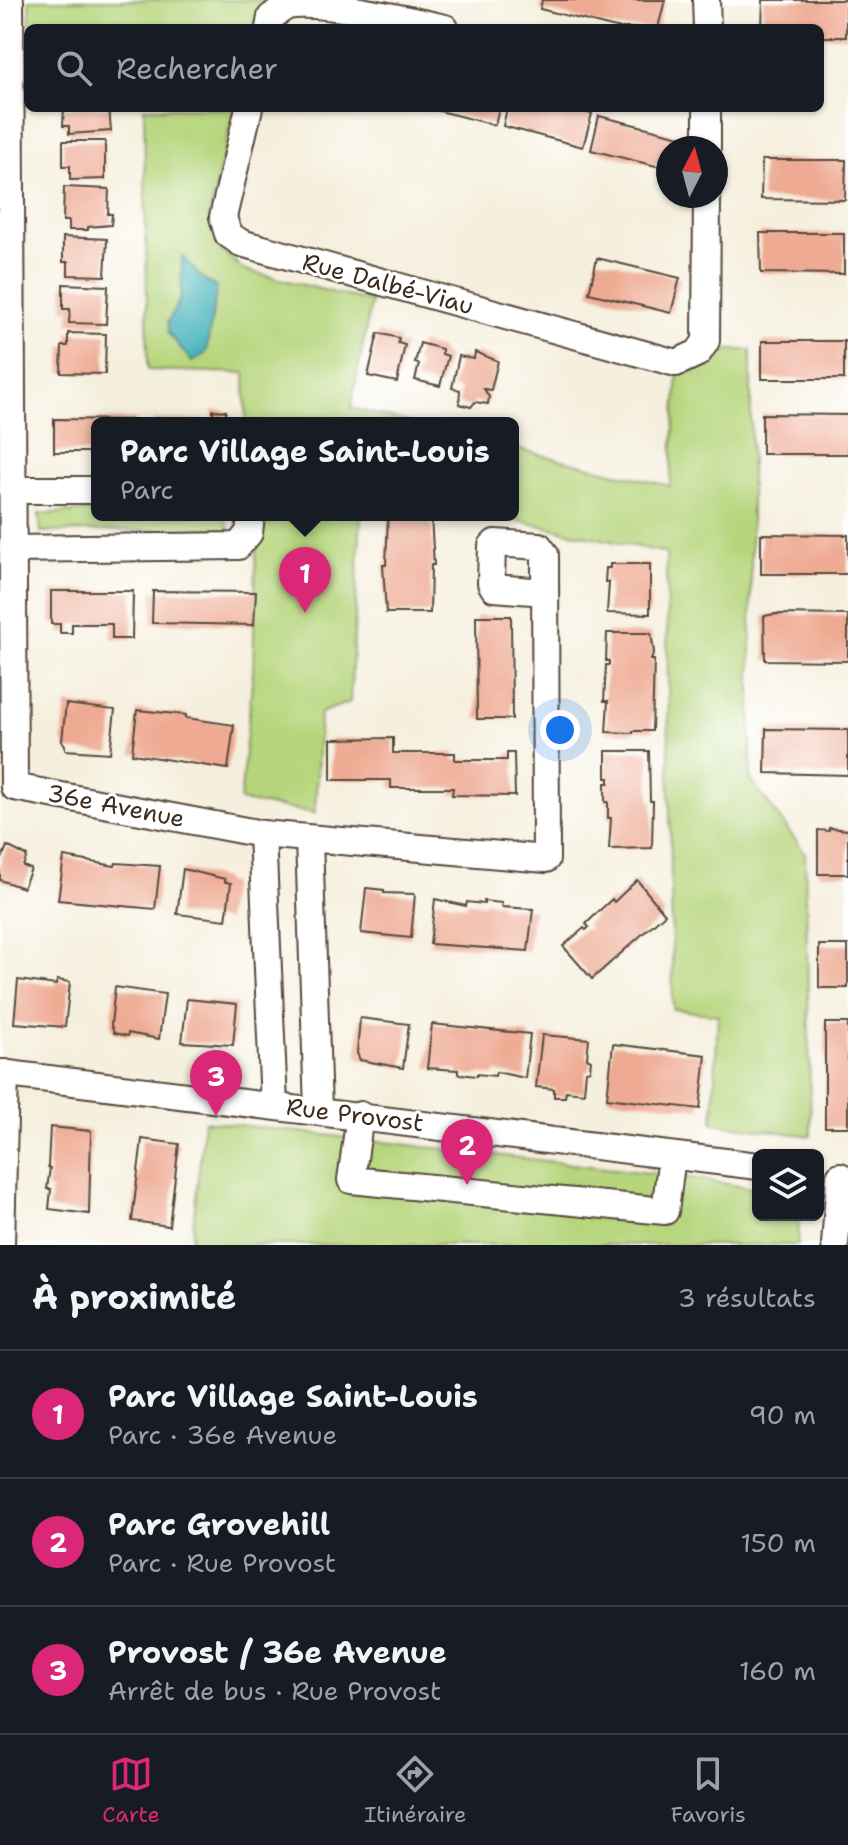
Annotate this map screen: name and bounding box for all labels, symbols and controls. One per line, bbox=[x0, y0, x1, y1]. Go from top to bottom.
search box bbox=[24, 24, 824, 112]
icon: search bbox=[52, 46, 96, 90]
text: Rechercher bbox=[116, 48, 278, 89]
north arrow bbox=[656, 136, 728, 208]
street label: Rue Dalbé-Viau bbox=[299, 246, 477, 322]
popup bbox=[91, 417, 519, 521]
text: Parc Village Saint-Louis bbox=[120, 431, 490, 472]
text: Parc bbox=[120, 472, 174, 507]
pin: 1 bbox=[279, 547, 331, 613]
your location bbox=[540, 710, 580, 750]
street label: 36e Avenue bbox=[45, 777, 187, 835]
pin: 3 bbox=[190, 1050, 242, 1116]
street label: Rue Provost bbox=[284, 1091, 426, 1139]
pin: 2 bbox=[441, 1119, 493, 1185]
map controls bbox=[752, 1149, 824, 1221]
button: layers bbox=[752, 1149, 824, 1221]
text: À proximité bbox=[32, 1274, 236, 1320]
text: 3 résultats bbox=[678, 1280, 816, 1315]
text: Parc Village Saint-Louis bbox=[108, 1376, 478, 1417]
text: 1 bbox=[52, 1397, 64, 1432]
text: 90 m bbox=[749, 1397, 816, 1432]
text: Parc · 36e Avenue bbox=[108, 1417, 337, 1452]
text: Parc Grovehill bbox=[108, 1504, 330, 1545]
text: 2 bbox=[49, 1525, 67, 1560]
text: 150 m bbox=[740, 1525, 816, 1560]
text: Parc · Rue Provost bbox=[108, 1545, 336, 1580]
text: Provost / 36e Avenue bbox=[108, 1632, 447, 1673]
text: 3 bbox=[49, 1653, 67, 1688]
text: 160 m bbox=[739, 1653, 816, 1688]
text: Arrêt de bus · Rue Provost bbox=[108, 1673, 441, 1708]
tab: Carte bbox=[102, 1752, 160, 1829]
tab: Itinéraire bbox=[364, 1752, 466, 1829]
tab: Favoris bbox=[671, 1752, 746, 1829]

